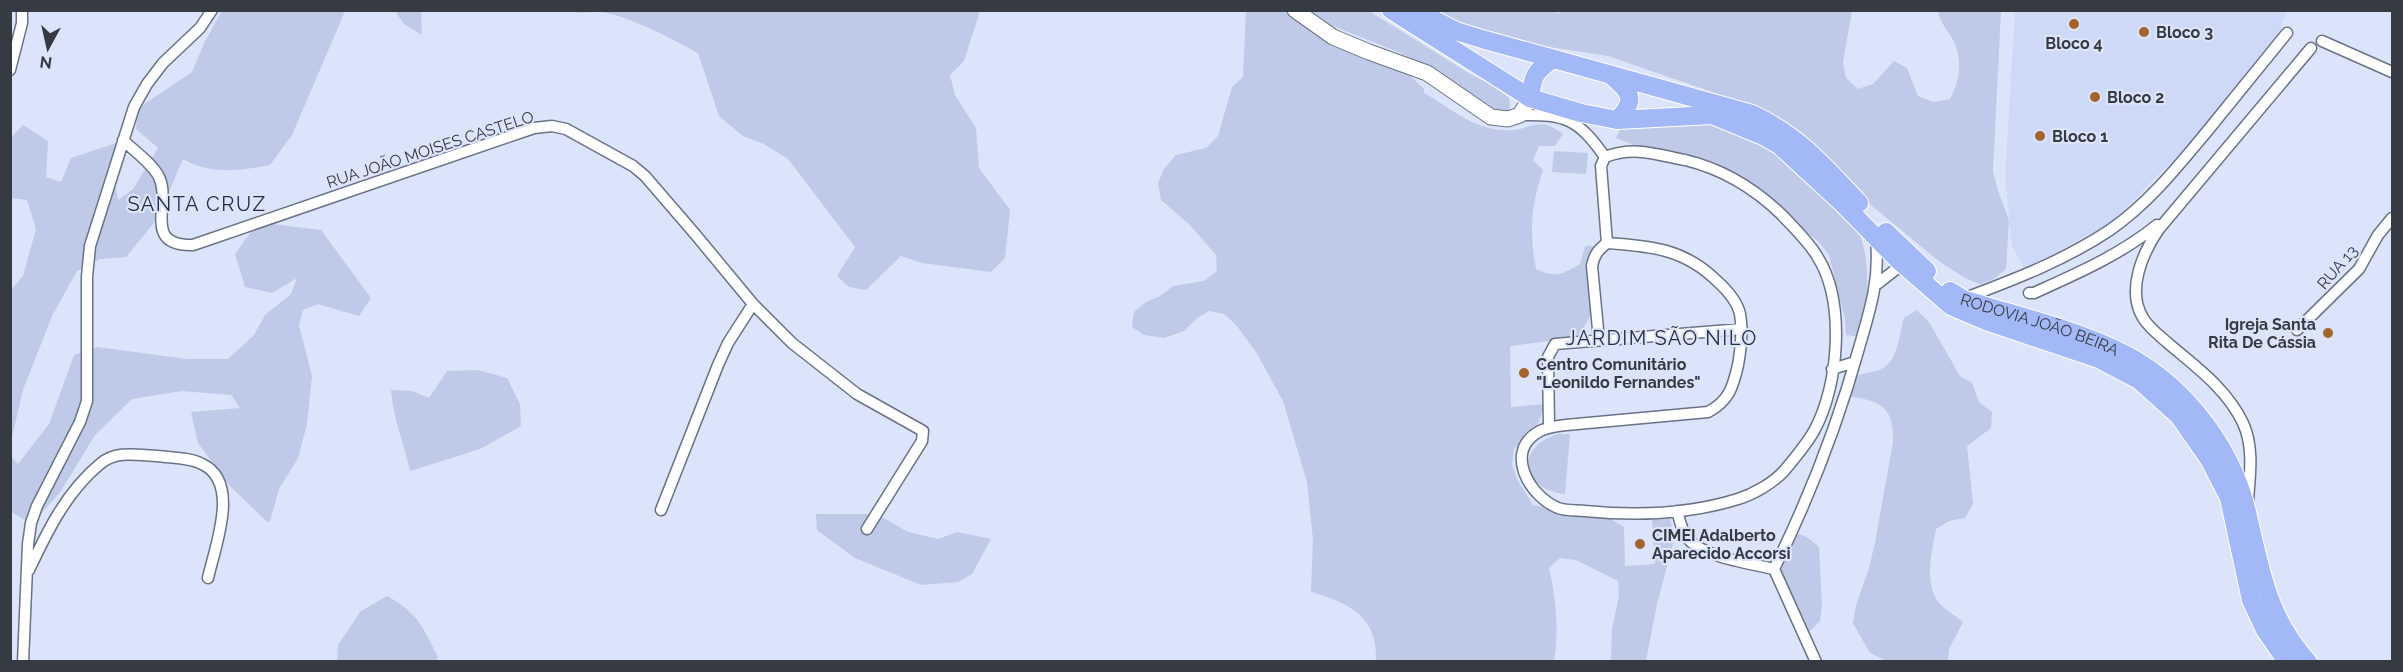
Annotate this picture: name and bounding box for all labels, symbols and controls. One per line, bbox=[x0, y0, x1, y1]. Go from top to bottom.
marker: Bloco 4 bbox=[2067, 17, 2081, 31]
north arrow bbox=[18, 18, 78, 78]
place label: Bloco 3 bbox=[2156, 23, 2213, 42]
marker: Bloco 3 bbox=[2137, 25, 2151, 39]
place label: Bloco 4 bbox=[2045, 34, 2103, 53]
text: N bbox=[39, 52, 53, 73]
place label: Bloco 2 bbox=[2107, 88, 2164, 107]
marker: Bloco 2 bbox=[2088, 90, 2102, 104]
street label: RUA JOÃO MOISES CASTELO bbox=[324, 106, 536, 192]
place label: Bloco 1 bbox=[2052, 127, 2108, 146]
marker: Bloco 1 bbox=[2033, 129, 2047, 143]
district label: SANTA CRUZ bbox=[127, 192, 267, 216]
street label: RUA 13 bbox=[2313, 242, 2362, 293]
street label: RODOVIA JOÃO BEIRA bbox=[1958, 290, 2122, 360]
place label: Igreja Santa Rita De Cássia bbox=[2208, 315, 2316, 352]
district label: JARDIM SÃO NILO bbox=[1566, 326, 1758, 350]
marker: Igreja Santa Rita De Cássia bbox=[2321, 326, 2335, 340]
place label: Centro Comunitário "Leonildo Fernandes" bbox=[1536, 355, 1701, 392]
marker: Centro Comunitário "Leonildo Fernandes" bbox=[1517, 366, 1531, 380]
place label: CIMEI Adalberto Aparecido Accorsi bbox=[1652, 526, 1790, 563]
marker: CIMEI Adalberto Aparecido Accorsi bbox=[1633, 537, 1647, 551]

